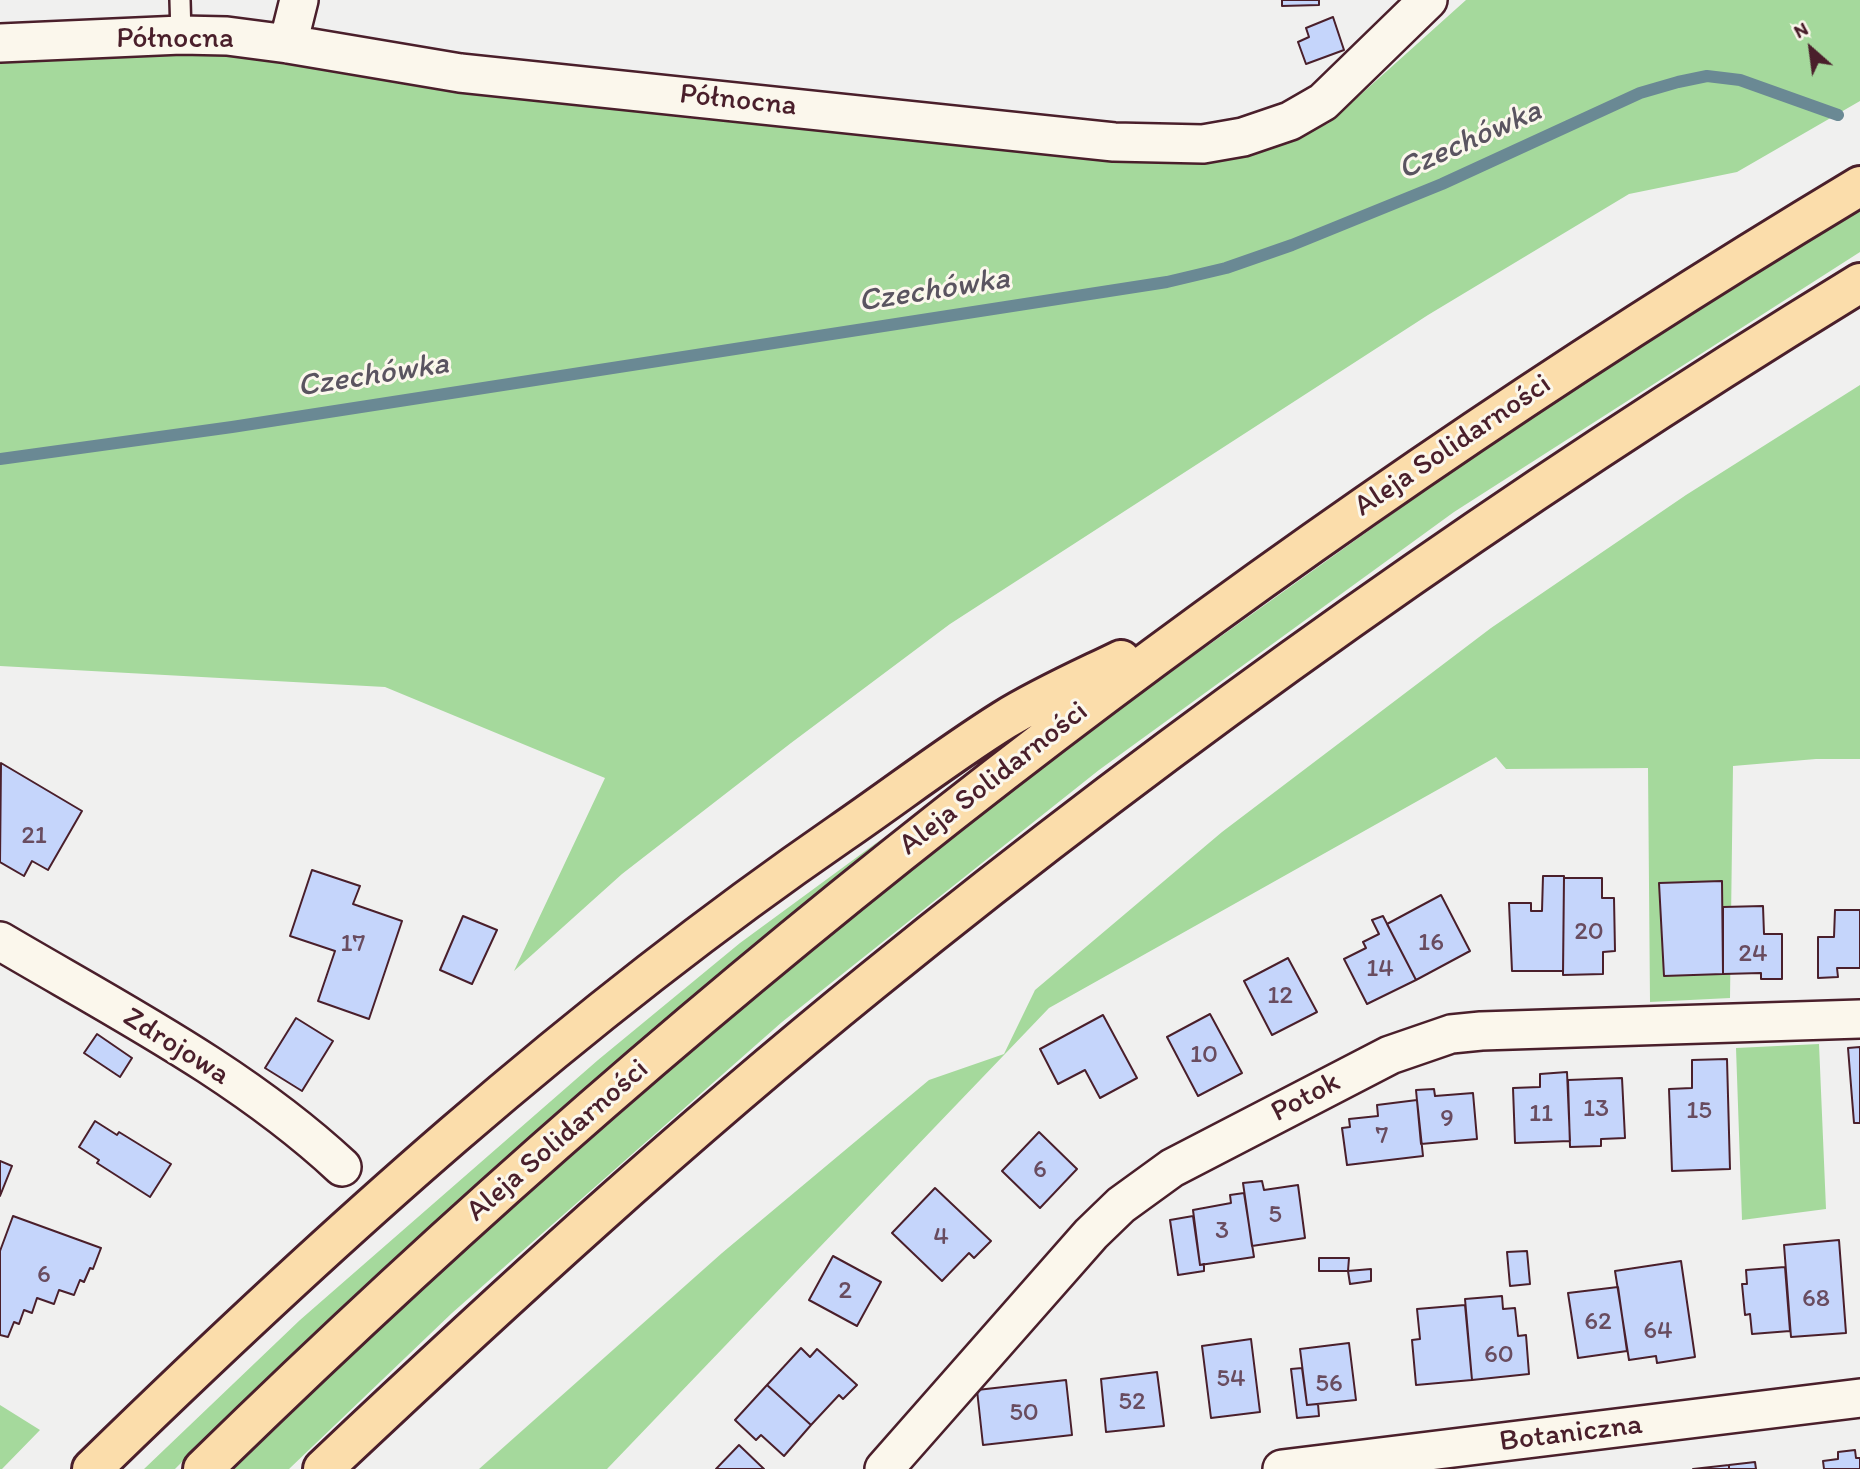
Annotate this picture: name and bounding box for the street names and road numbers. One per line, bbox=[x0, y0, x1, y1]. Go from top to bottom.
street label: Północna bbox=[116, 21, 234, 57]
street label: Północna bbox=[678, 77, 798, 125]
street label: Aleja Solidarności bbox=[1348, 367, 1558, 525]
street label: Aleja Solidarności bbox=[892, 694, 1096, 864]
street label: Zdrojowa bbox=[116, 1000, 236, 1094]
street label: Aleja Solidarności bbox=[460, 1052, 656, 1230]
street label: Potok bbox=[1265, 1065, 1347, 1131]
street label: Botaniczna bbox=[1497, 1407, 1645, 1461]

